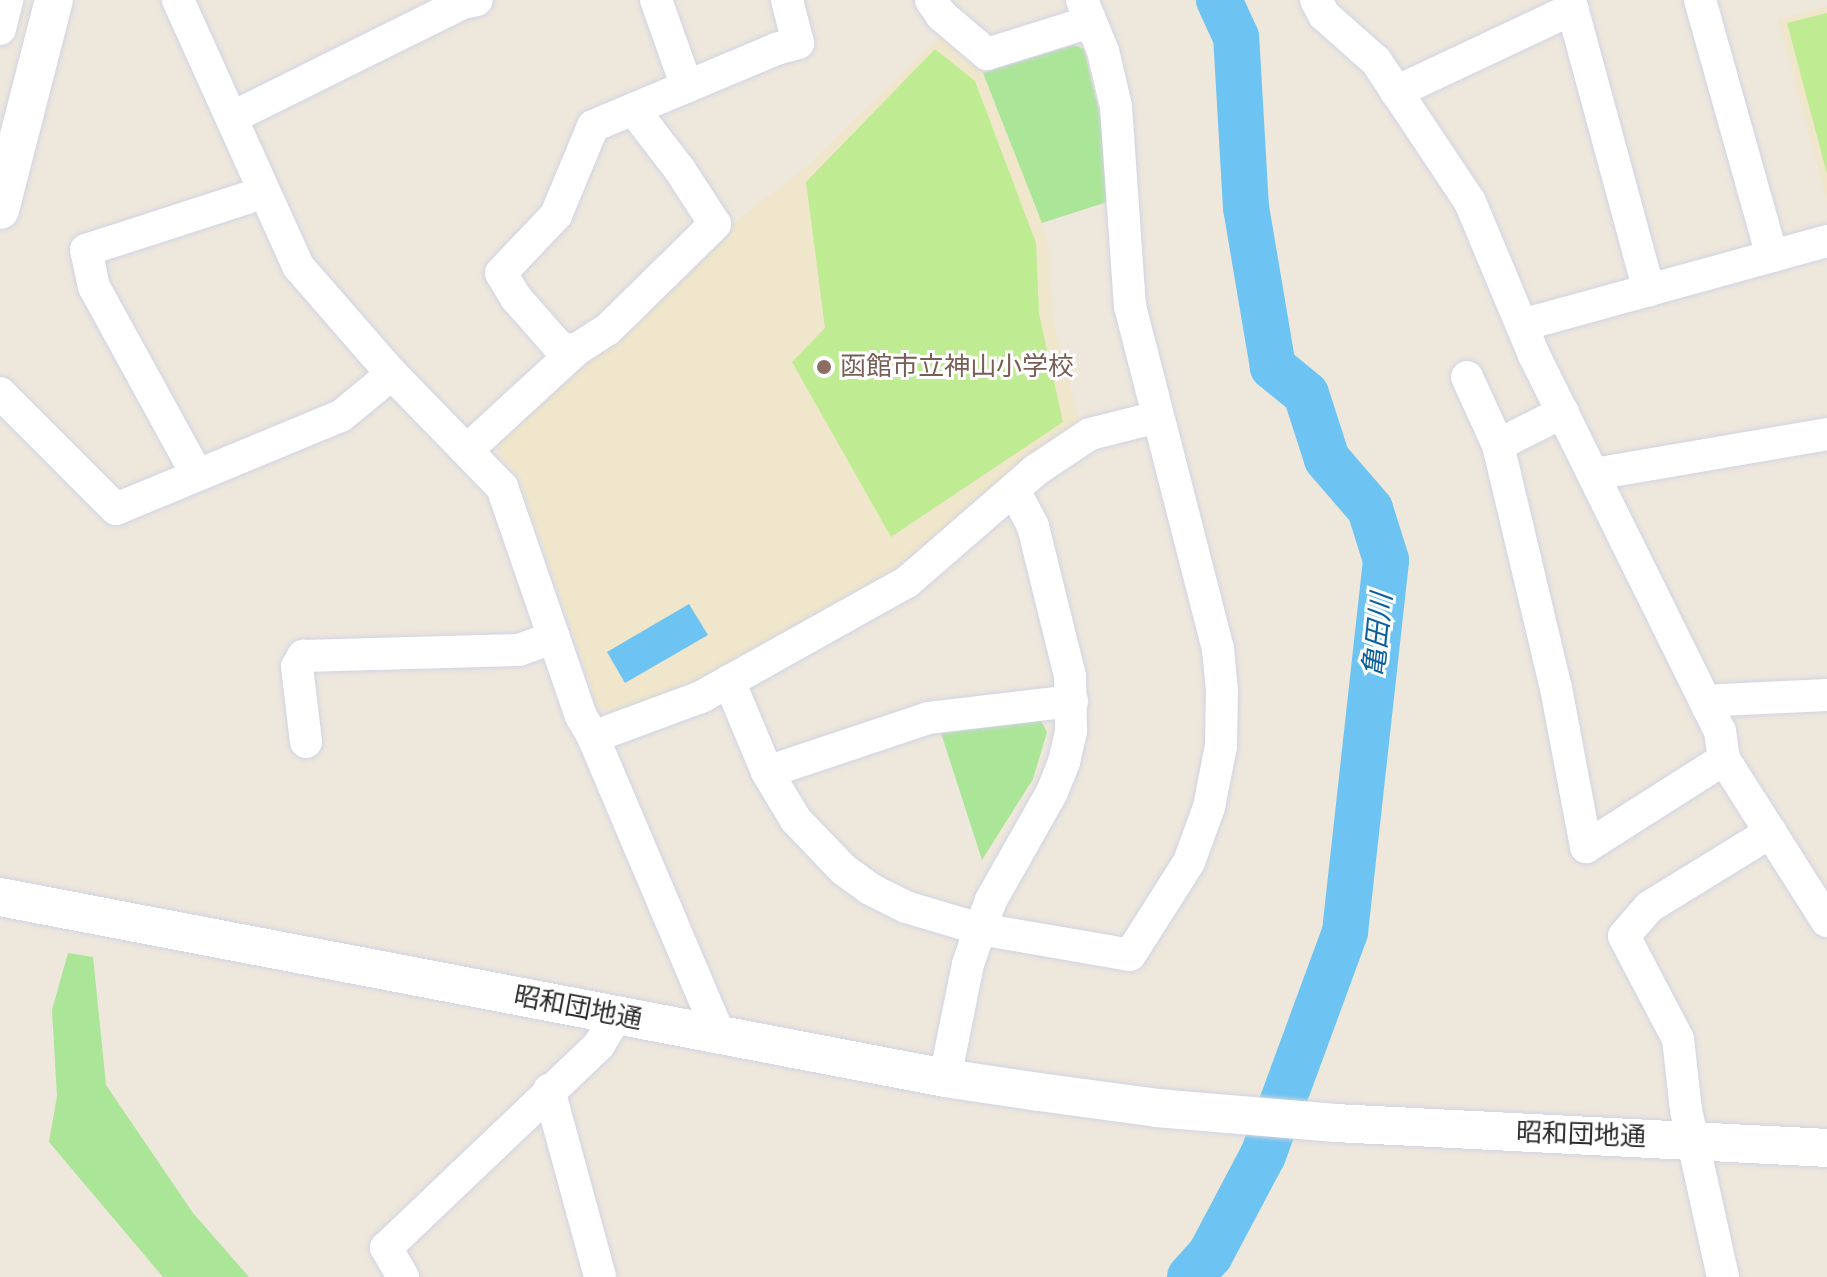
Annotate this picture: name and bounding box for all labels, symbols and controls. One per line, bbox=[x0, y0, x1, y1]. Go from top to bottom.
place label: 函館市立神山小学校 bbox=[840, 351, 1074, 383]
marker: 函館市立神山小学校 bbox=[815, 358, 833, 376]
water label: 亀田川 bbox=[1357, 591, 1399, 679]
street label: 昭和団地通 bbox=[511, 980, 645, 1036]
street label: 昭和団地通 bbox=[1515, 1117, 1647, 1153]

